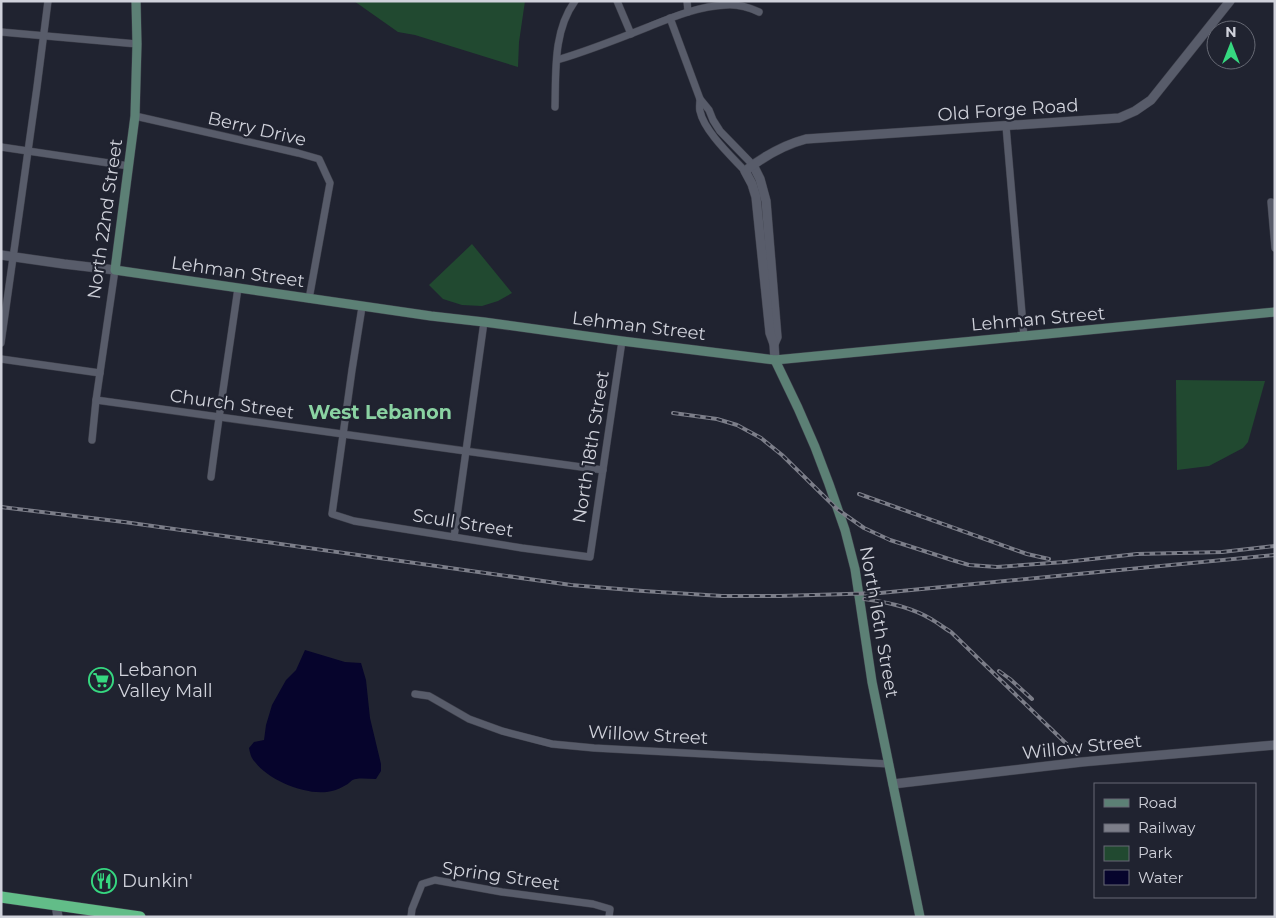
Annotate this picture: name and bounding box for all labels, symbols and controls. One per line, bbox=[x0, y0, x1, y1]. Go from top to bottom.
north arrow bbox=[1206, 20, 1256, 70]
text: N bbox=[1225, 23, 1237, 41]
street label: Old Forge Road bbox=[937, 94, 1079, 126]
street label: Berry Drive bbox=[206, 107, 308, 151]
street label: North 22nd Street bbox=[83, 137, 127, 301]
street label: Lehman Street bbox=[170, 252, 306, 292]
street label: Lehman Street bbox=[970, 302, 1106, 336]
street label: Lehman Street bbox=[571, 307, 707, 345]
street label: North 18th Street bbox=[568, 369, 614, 525]
street label: Church Street bbox=[168, 384, 296, 424]
district label: West Lebanon bbox=[308, 401, 452, 424]
street label: Scull Street bbox=[411, 504, 515, 542]
street label: North 16th Street bbox=[855, 544, 903, 700]
place label: Lebanon Valley Mall bbox=[118, 659, 213, 702]
supermarket icon: Lebanon Valley Mall bbox=[88, 667, 114, 693]
street label: Willow Street bbox=[587, 721, 709, 749]
street label: Willow Street bbox=[1021, 730, 1143, 764]
legend bbox=[1094, 783, 1256, 898]
text: Road bbox=[1138, 793, 1177, 812]
text: Railway bbox=[1138, 818, 1196, 837]
text: Park bbox=[1138, 843, 1172, 862]
street label: Spring Street bbox=[441, 857, 561, 895]
restaurant icon: Dunkin' bbox=[91, 868, 117, 894]
text: Water bbox=[1138, 868, 1184, 887]
place label: Dunkin' bbox=[122, 870, 193, 892]

